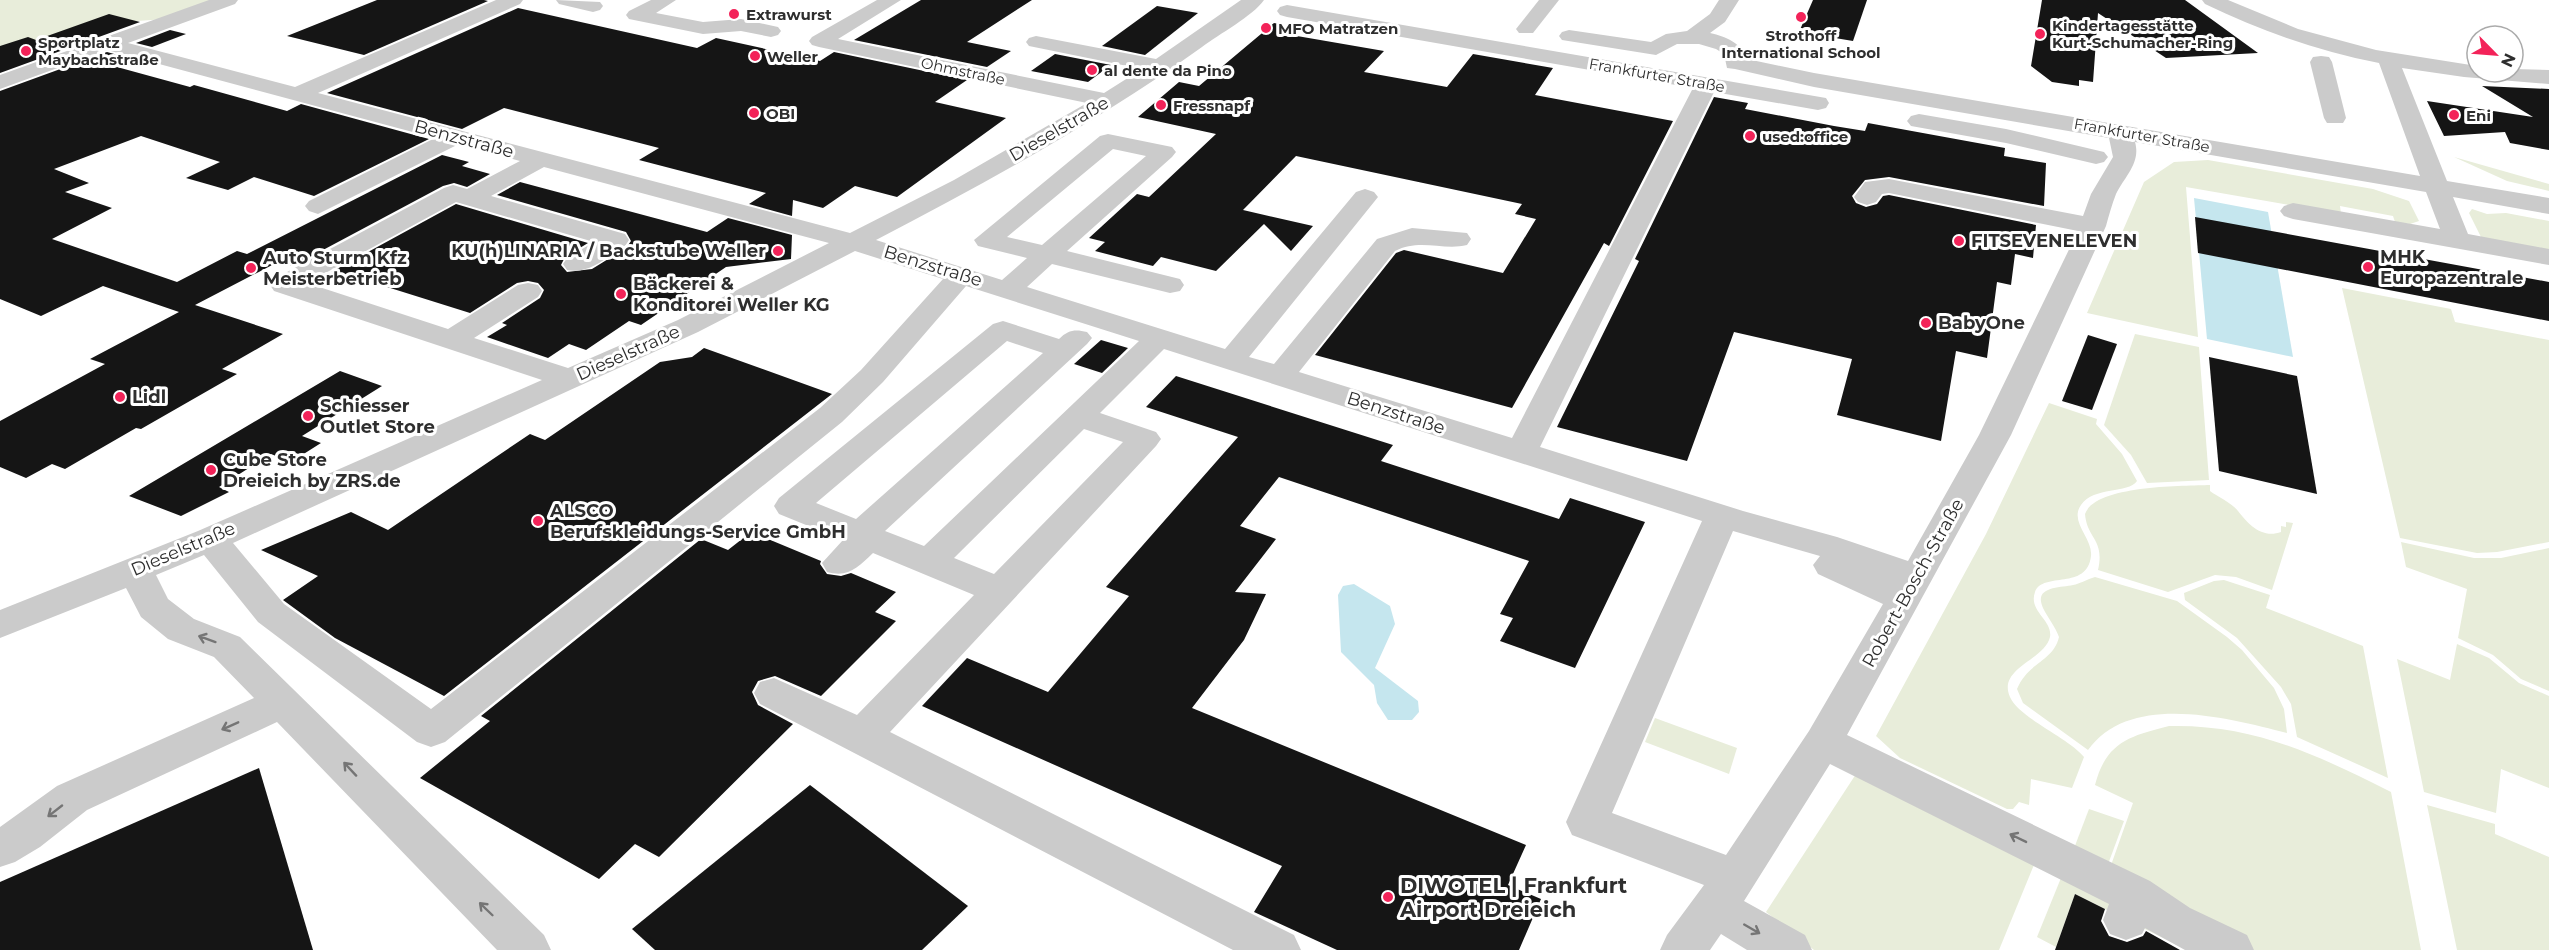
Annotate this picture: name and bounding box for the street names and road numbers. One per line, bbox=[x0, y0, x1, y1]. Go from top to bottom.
street label: Ohmstraße bbox=[919, 53, 1007, 89]
street label: Frankfurter Straße bbox=[1588, 54, 1726, 96]
street label: Dieselstraße bbox=[1005, 92, 1113, 166]
street label: Frankfurter Straße bbox=[2073, 114, 2211, 156]
street label: Benzstraße bbox=[412, 115, 516, 163]
street label: Benzstraße bbox=[881, 241, 985, 291]
street label: Dieselstraße bbox=[573, 320, 683, 386]
street label: Benzstraße bbox=[1344, 387, 1448, 439]
street label: Robert-Bosch-Straße bbox=[1857, 495, 1969, 671]
street label: Dieselstraße bbox=[128, 517, 239, 581]

